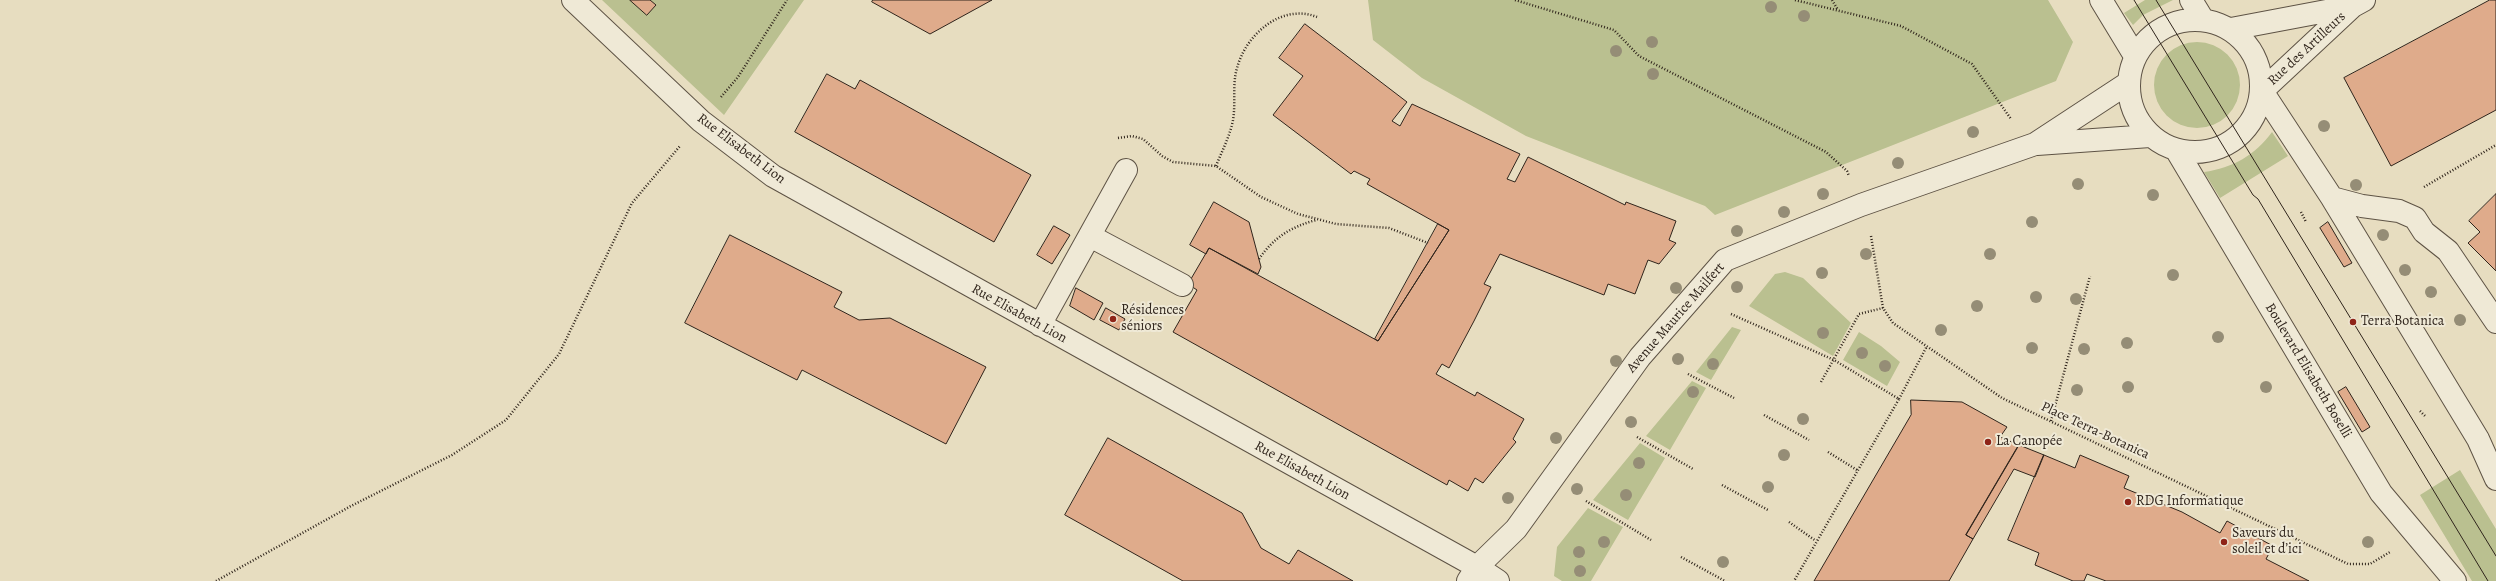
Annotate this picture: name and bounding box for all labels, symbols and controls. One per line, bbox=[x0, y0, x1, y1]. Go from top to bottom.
street label: Rue des Artilleurs bbox=[2265, 9, 2349, 89]
street label: Rue Elisabeth Lion bbox=[693, 110, 789, 188]
street label: Avenue Maurice Mailfert bbox=[1624, 259, 1728, 377]
street label: Rue Elisabeth Lion bbox=[968, 281, 1070, 347]
street label: Boulevard Elisabeth Boselli bbox=[2261, 300, 2355, 442]
place label: Résidences séniors bbox=[1121, 303, 1184, 336]
marker: Résidences séniors bbox=[1108, 314, 1118, 324]
place label: Terra Botanica bbox=[2361, 314, 2444, 330]
marker: Terra Botanica bbox=[2348, 317, 2358, 327]
street label: Place Terra-Botanica bbox=[2038, 398, 2152, 464]
place label: La Canopée bbox=[1996, 434, 2062, 450]
marker: La Canopée bbox=[1983, 437, 1993, 447]
street label: Rue Elisabeth Lion bbox=[1251, 438, 1353, 504]
place label: RDG Informatique bbox=[2136, 494, 2244, 510]
marker: RDG Informatique bbox=[2123, 497, 2133, 507]
place label: Saveurs du soleil et d’ici bbox=[2232, 526, 2302, 558]
marker: Saveurs du soleil et d’ici bbox=[2219, 537, 2229, 547]

